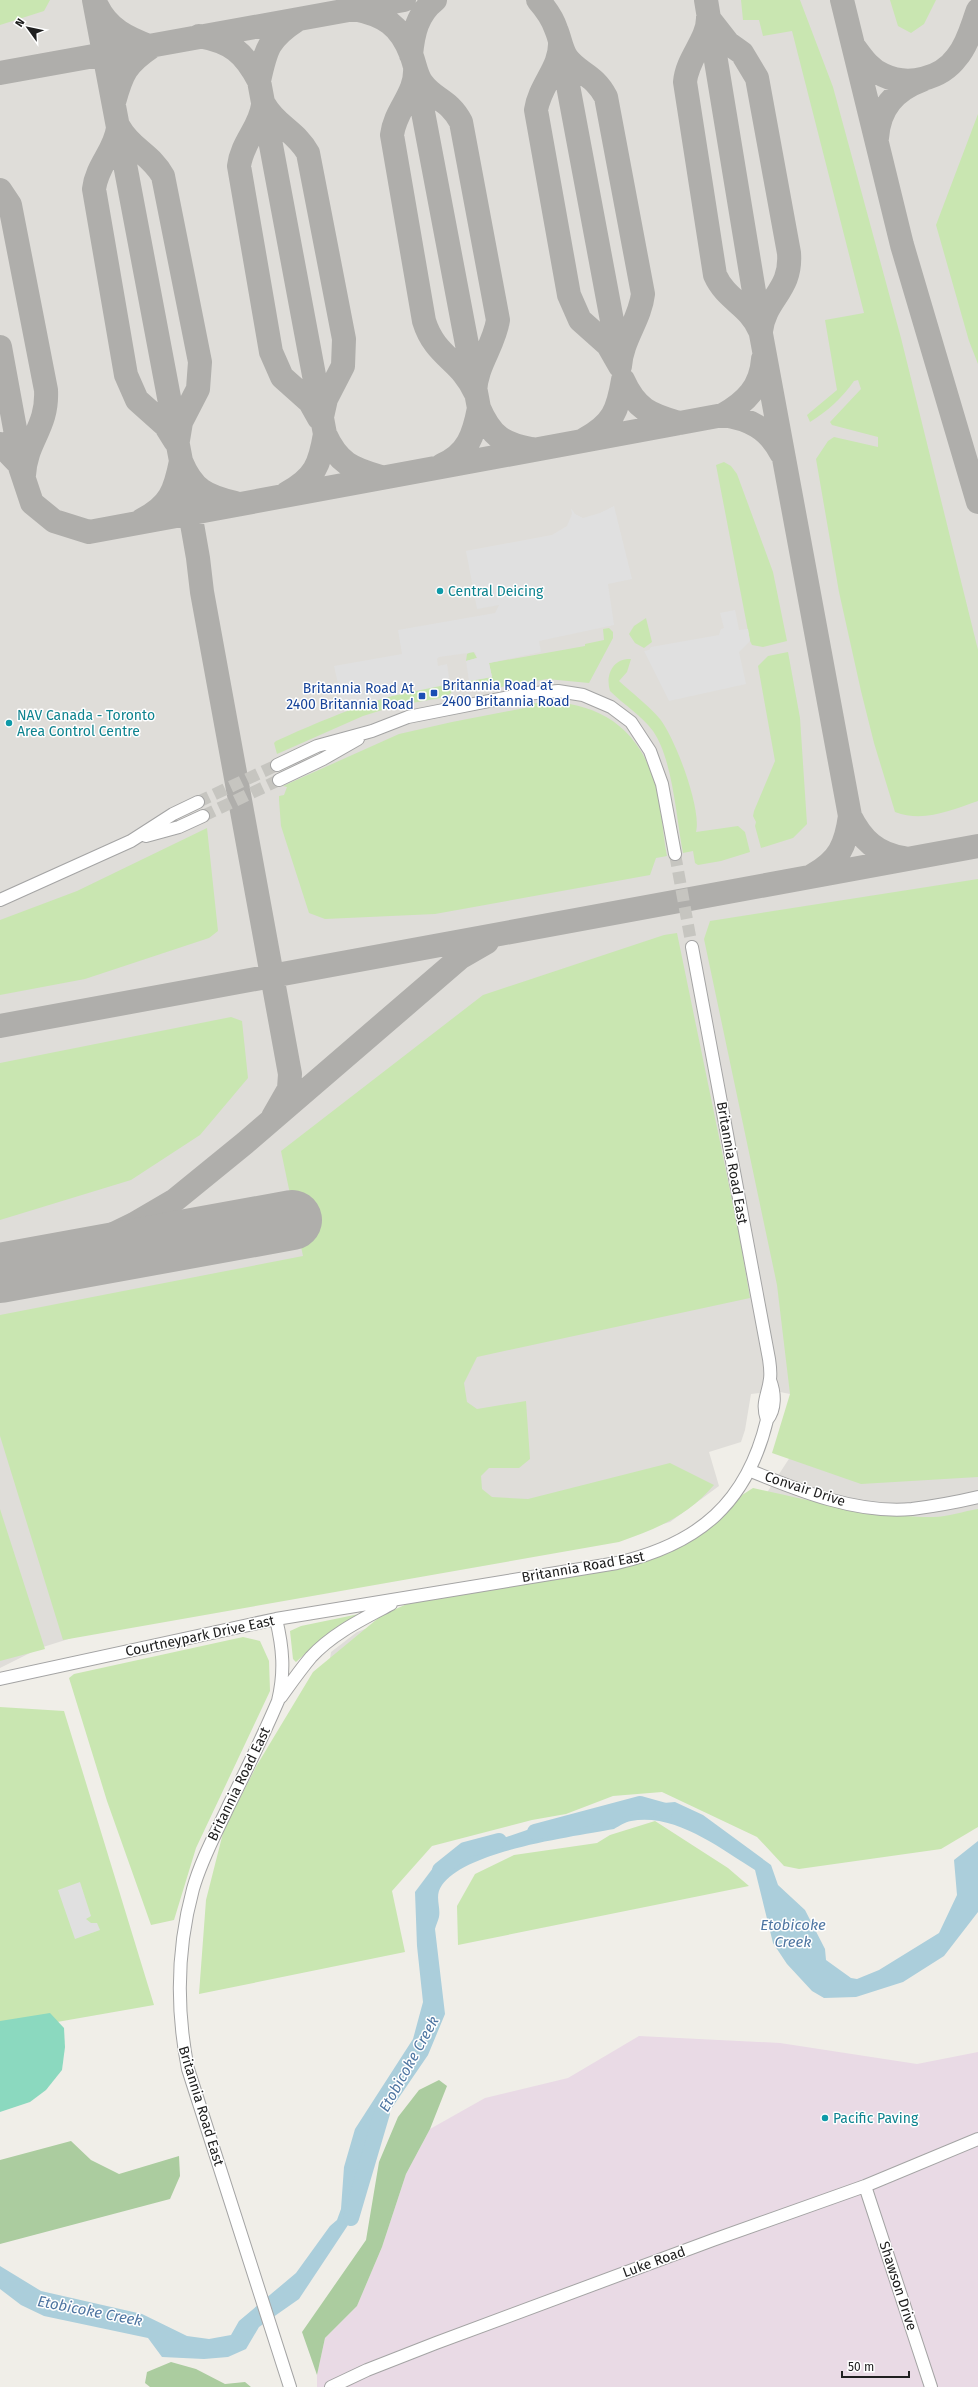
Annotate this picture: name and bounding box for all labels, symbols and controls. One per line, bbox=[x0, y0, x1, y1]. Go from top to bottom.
north arrow bbox=[8, 8, 48, 48]
text: N bbox=[13, 16, 27, 29]
place label: Central Deicing bbox=[448, 583, 544, 600]
marker: Central Deicing bbox=[435, 586, 445, 596]
place label: Britannia Road at 2400 Britannia Road bbox=[442, 677, 570, 710]
place label: Britannia Road At 2400 Britannia Road bbox=[286, 680, 415, 713]
marker: Britannia Road at 2400 Britannia Road bbox=[429, 688, 439, 698]
marker: Britannia Road At 2400 Britannia Road bbox=[417, 691, 427, 701]
place label: NAV Canada - Toronto Area Control Centre bbox=[17, 707, 155, 740]
marker: NAV Canada - Toronto Area Control Centre bbox=[4, 718, 14, 728]
street label: Britannia Road East bbox=[713, 1100, 751, 1227]
street label: Convair Drive bbox=[762, 1468, 848, 1510]
street label: Britannia Road East bbox=[520, 1548, 647, 1586]
street label: Courtneypark Drive East bbox=[124, 1612, 277, 1660]
street label: Britannia Road East bbox=[204, 1723, 274, 1844]
water label: Etobicoke Creek bbox=[760, 1916, 826, 1951]
water label: Etobicoke Creek bbox=[375, 2013, 443, 2115]
street label: Britannia Road East bbox=[175, 2044, 228, 2169]
place label: Pacific Paving bbox=[833, 2110, 919, 2127]
marker: Pacific Paving bbox=[820, 2113, 830, 2123]
street label: Shawson Drive bbox=[876, 2239, 920, 2333]
street label: Luke Road bbox=[620, 2243, 688, 2281]
water label: Etobicoke Creek bbox=[36, 2292, 144, 2330]
scale bar bbox=[842, 2353, 909, 2379]
text: 50 m bbox=[848, 2360, 874, 2374]

